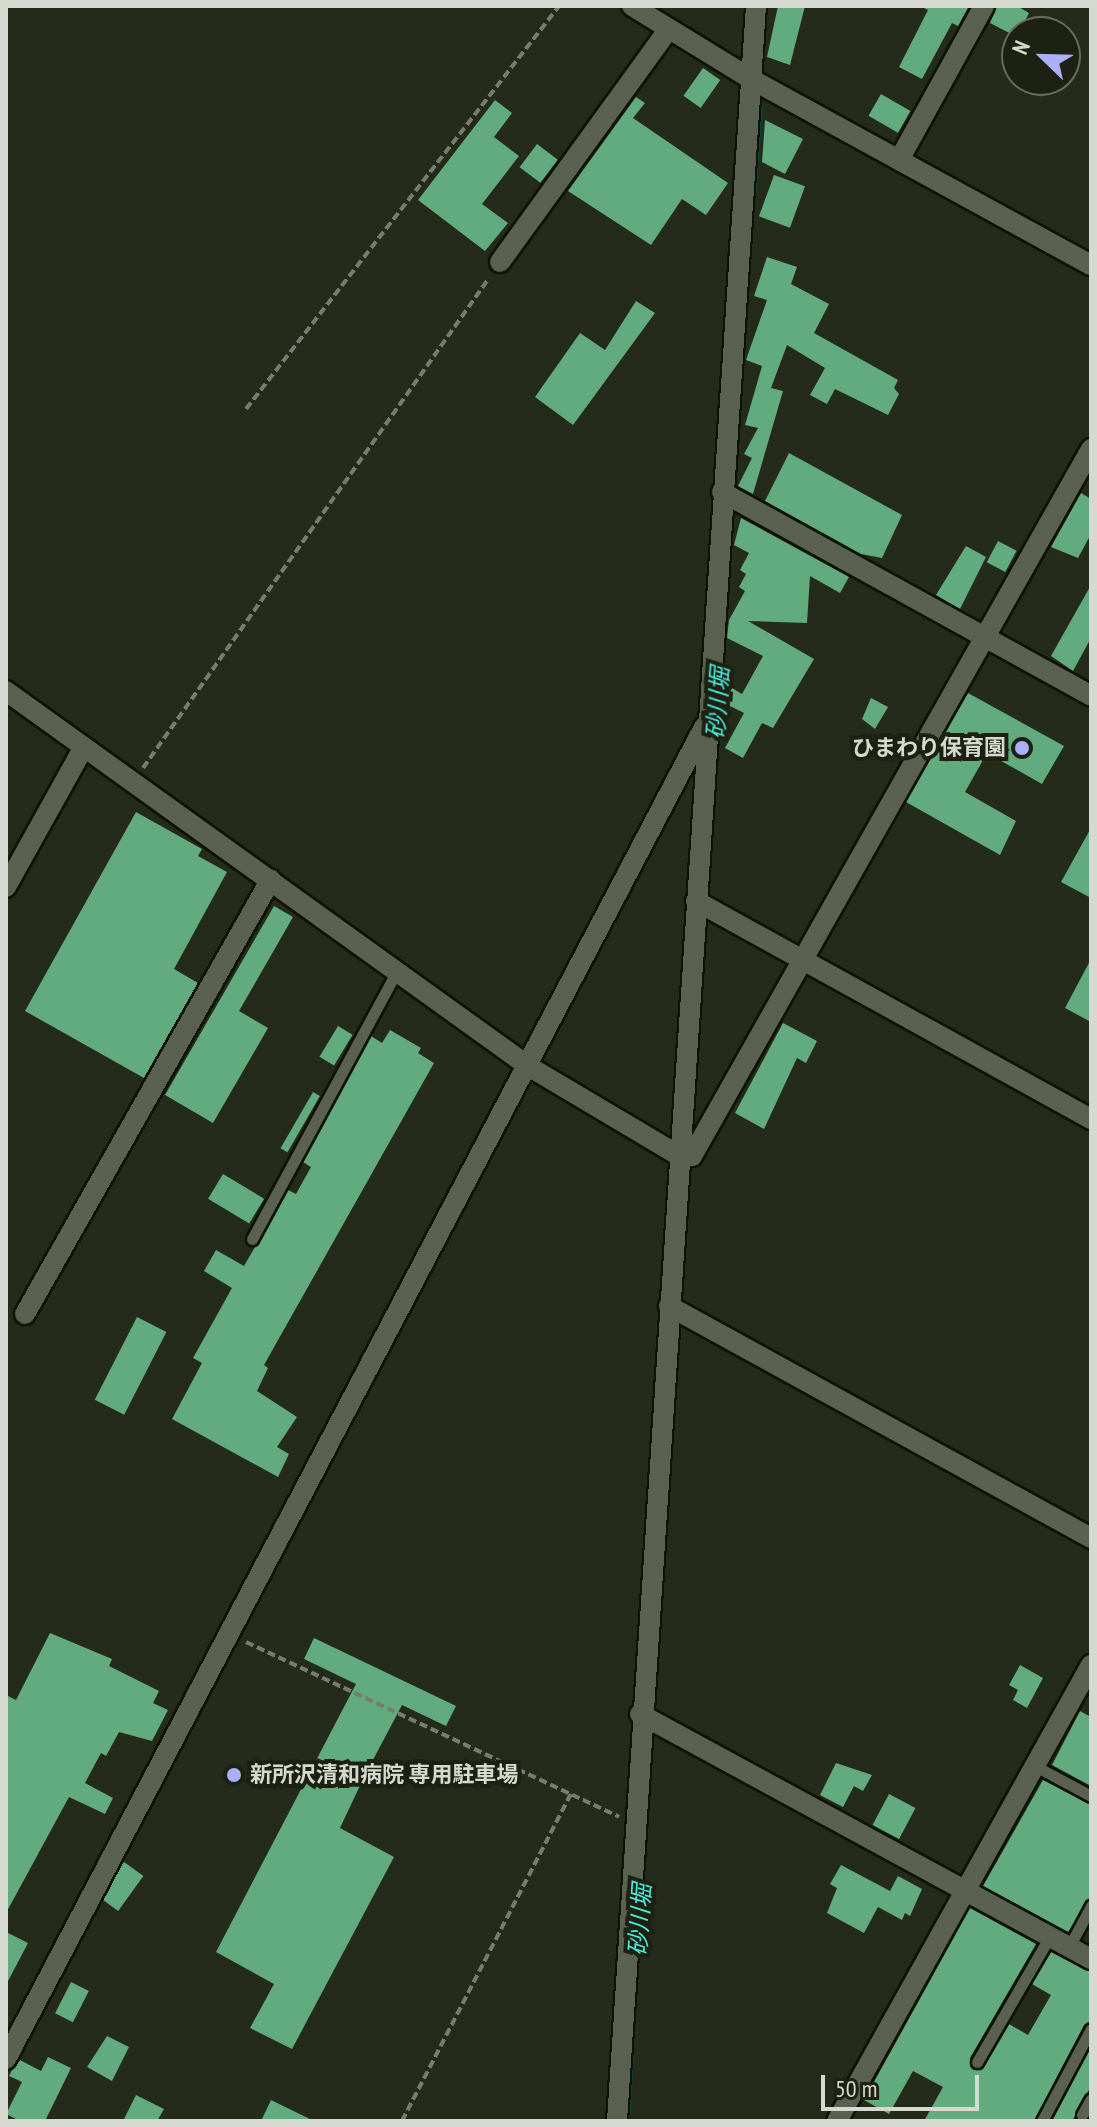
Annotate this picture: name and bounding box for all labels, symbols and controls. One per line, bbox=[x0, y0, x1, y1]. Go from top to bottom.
north arrow bbox=[1001, 16, 1081, 96]
text: N bbox=[1006, 36, 1036, 58]
water label: 砂川堀 bbox=[701, 666, 735, 740]
place label: ひまわり保育園 bbox=[852, 735, 1006, 761]
marker: ひまわり保育園 bbox=[1013, 739, 1031, 757]
place label: 新所沢清和病院 専用駐車場 bbox=[250, 1762, 519, 1788]
marker: 新所沢清和病院 専用駐車場 bbox=[225, 1766, 243, 1784]
water label: 砂川堀 bbox=[623, 1883, 657, 1957]
scale bar bbox=[825, 2059, 983, 2109]
text: 50 m bbox=[835, 2073, 877, 2104]

